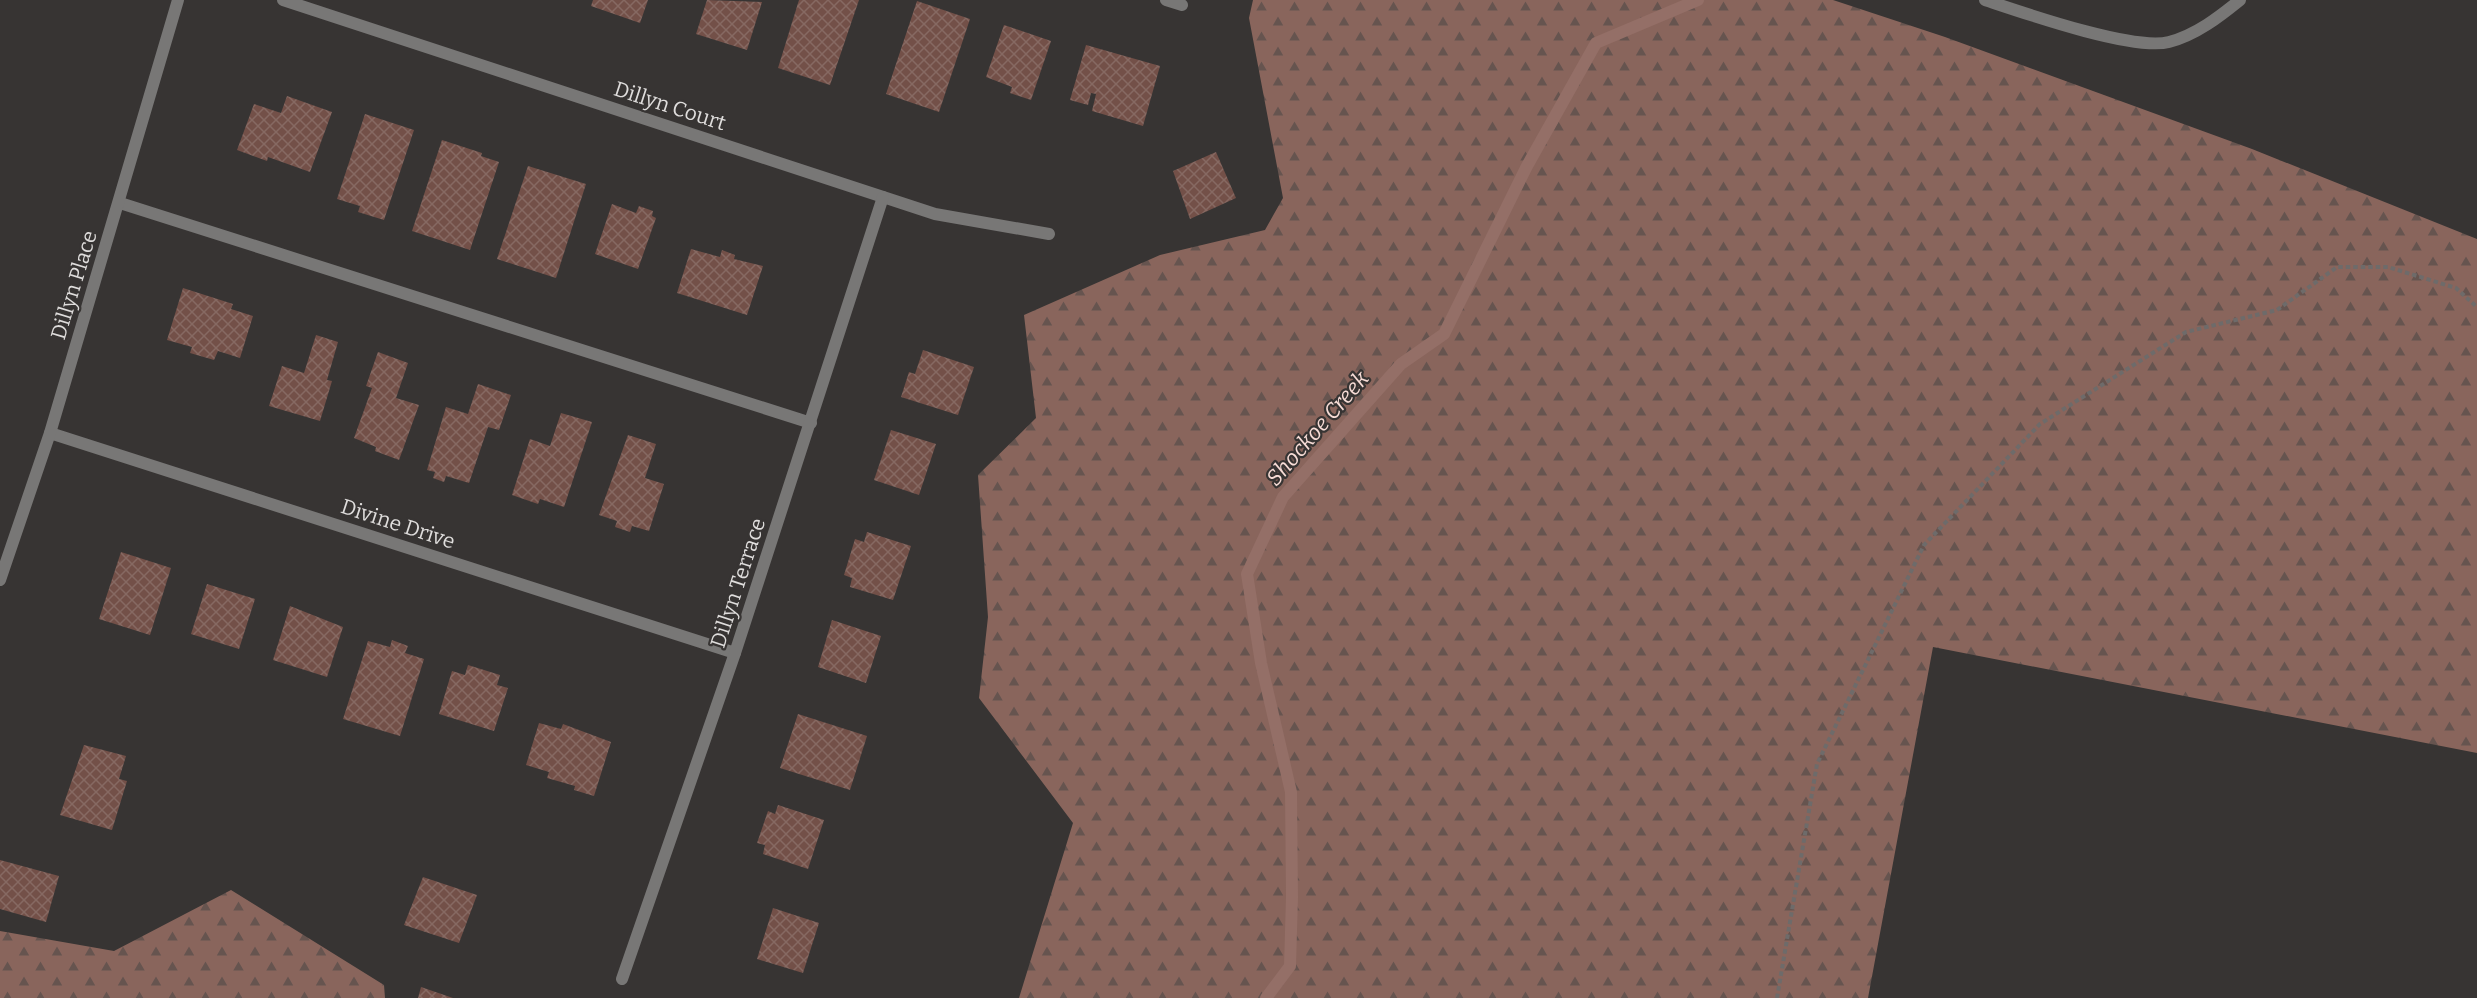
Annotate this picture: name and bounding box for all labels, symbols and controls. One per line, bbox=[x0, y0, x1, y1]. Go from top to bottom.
street label: Dillyn Court bbox=[611, 76, 730, 136]
street label: Dillyn Place bbox=[45, 227, 103, 343]
water label: Shockoe Creek bbox=[1260, 365, 1375, 491]
street label: Divine Drive bbox=[338, 493, 458, 555]
street label: Dillyn Terrace bbox=[705, 515, 771, 651]

